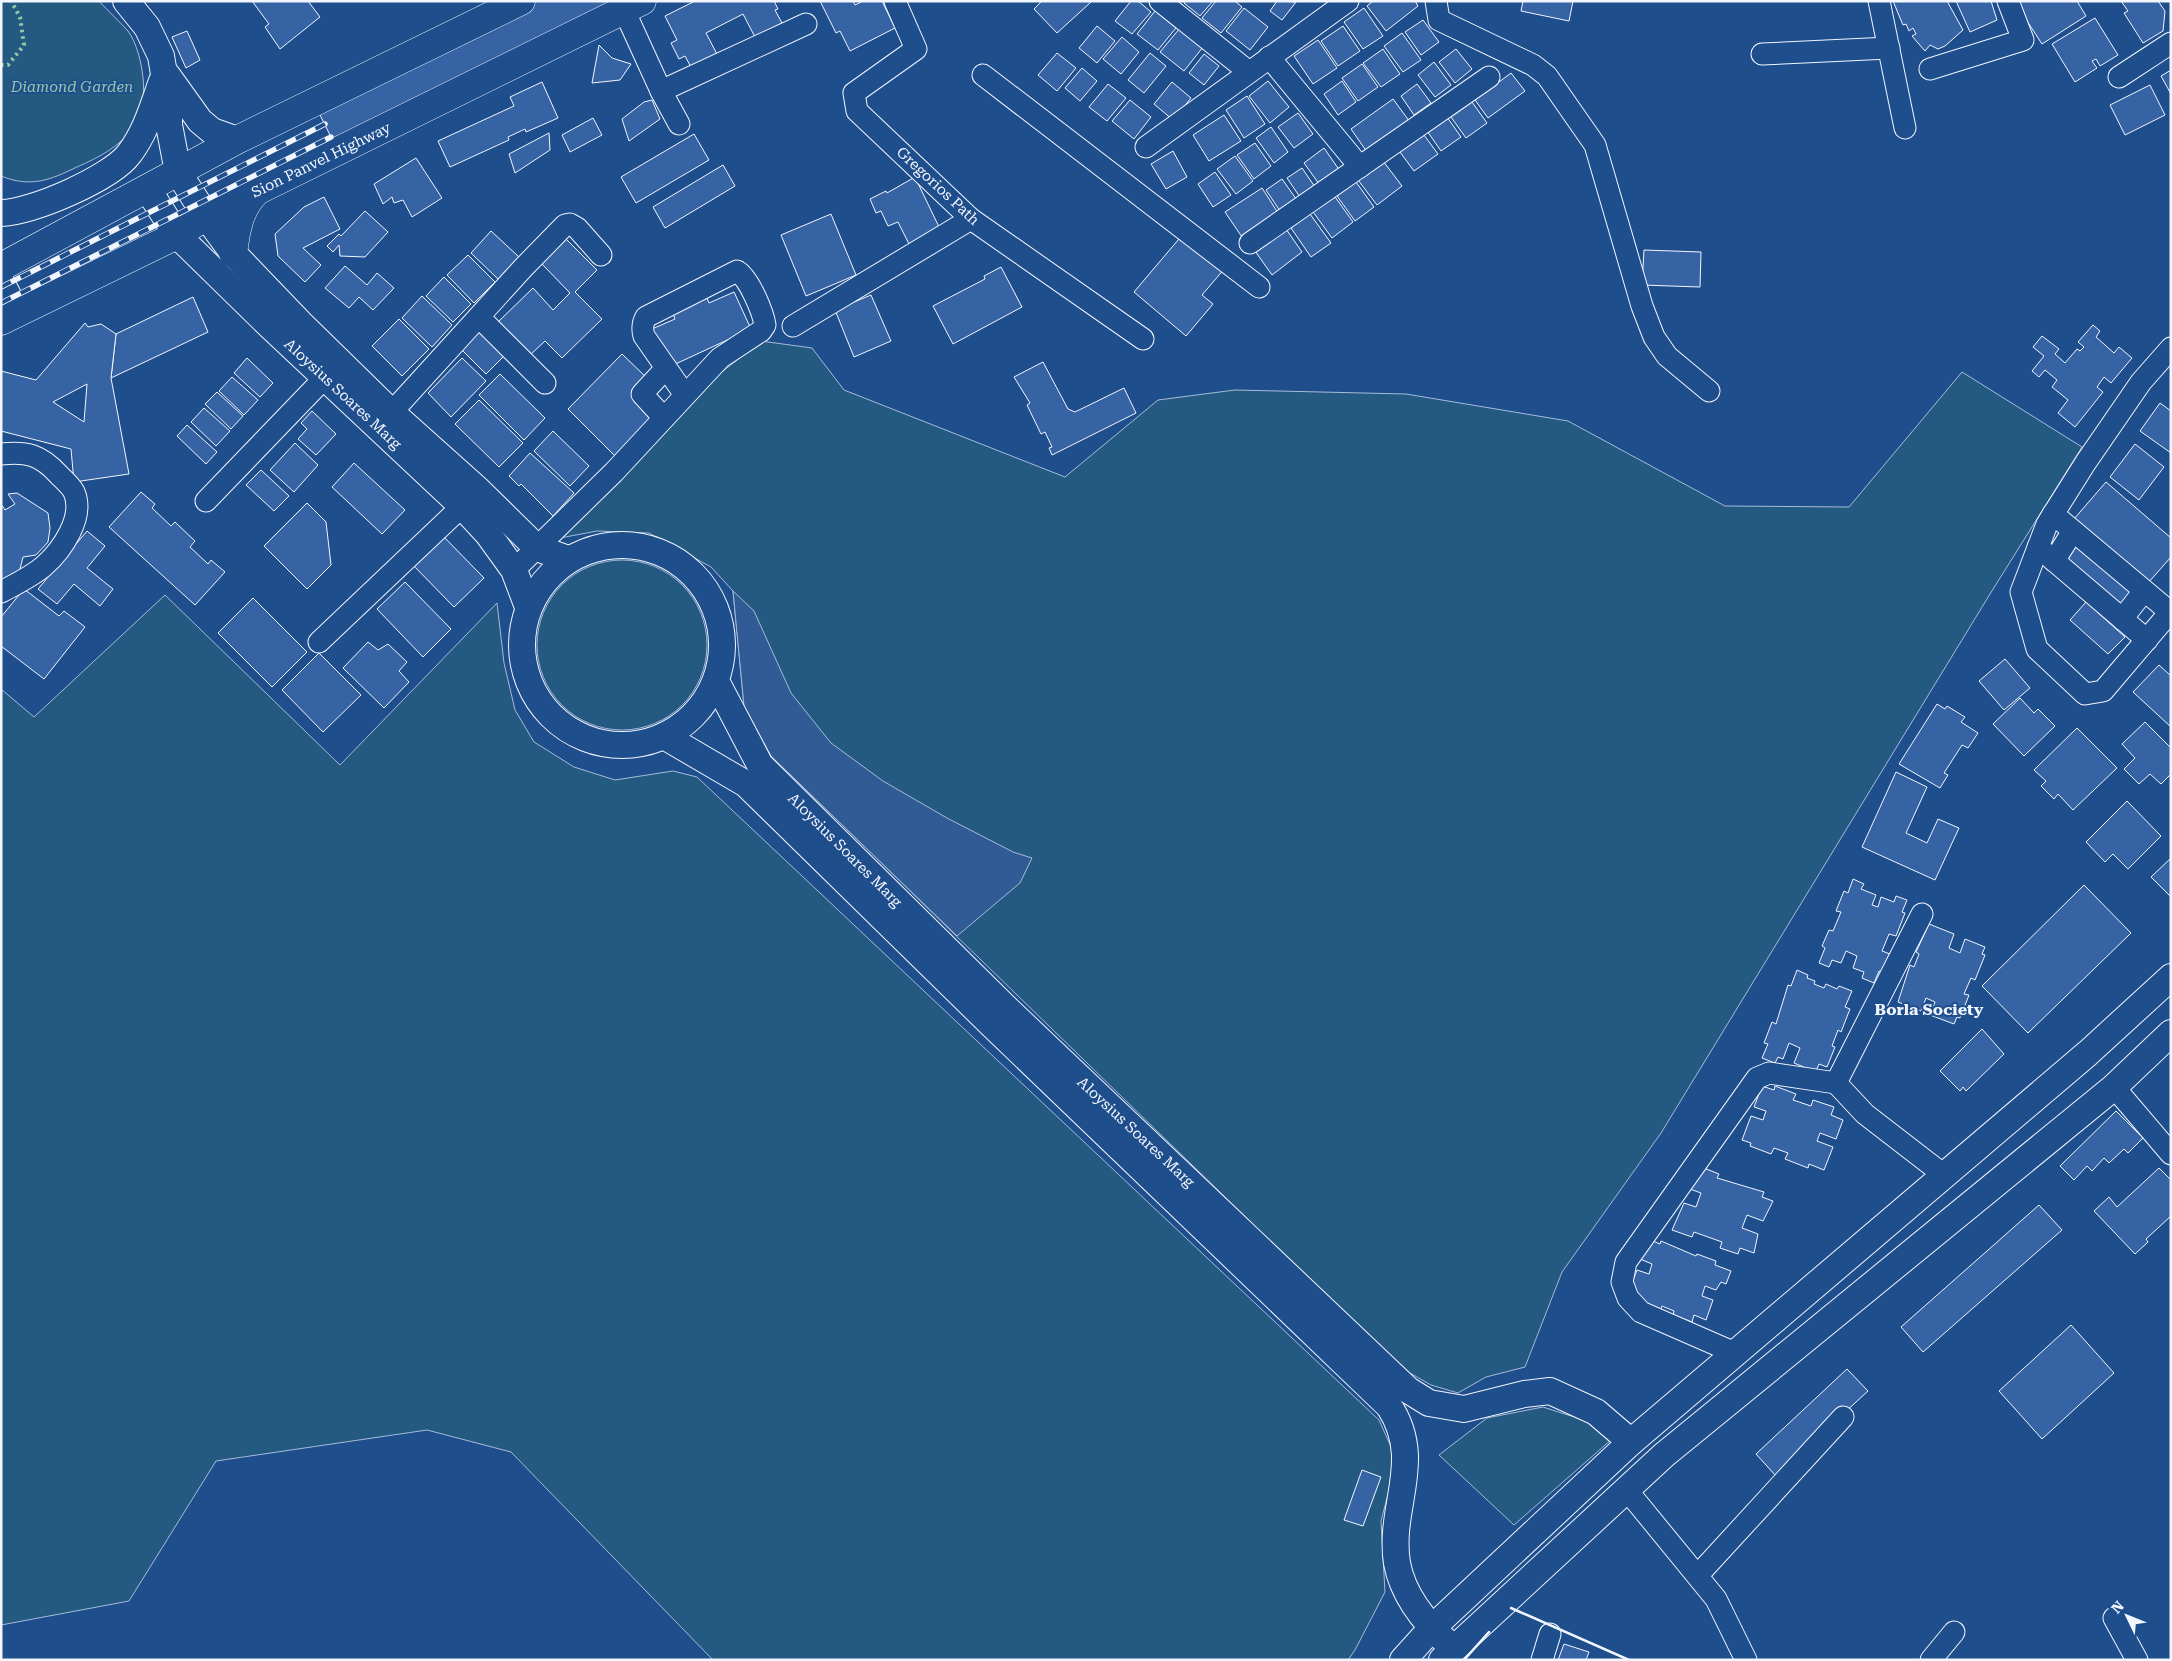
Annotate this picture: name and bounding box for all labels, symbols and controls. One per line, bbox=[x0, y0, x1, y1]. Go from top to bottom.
park label: Diamond Garden bbox=[10, 78, 133, 96]
street label: Sion Panvel Highway bbox=[248, 118, 394, 202]
street label: Gregorios Path bbox=[893, 143, 983, 229]
street label: Aloysius Soares Marg bbox=[281, 335, 406, 453]
street label: Aloysius Soares Marg bbox=[784, 789, 906, 911]
district label: Borla Society bbox=[1875, 1000, 1984, 1019]
street label: Aloysius Soares Marg bbox=[1074, 1073, 1199, 1191]
north arrow bbox=[2102, 1591, 2152, 1641]
text: N bbox=[2108, 1598, 2127, 1617]

